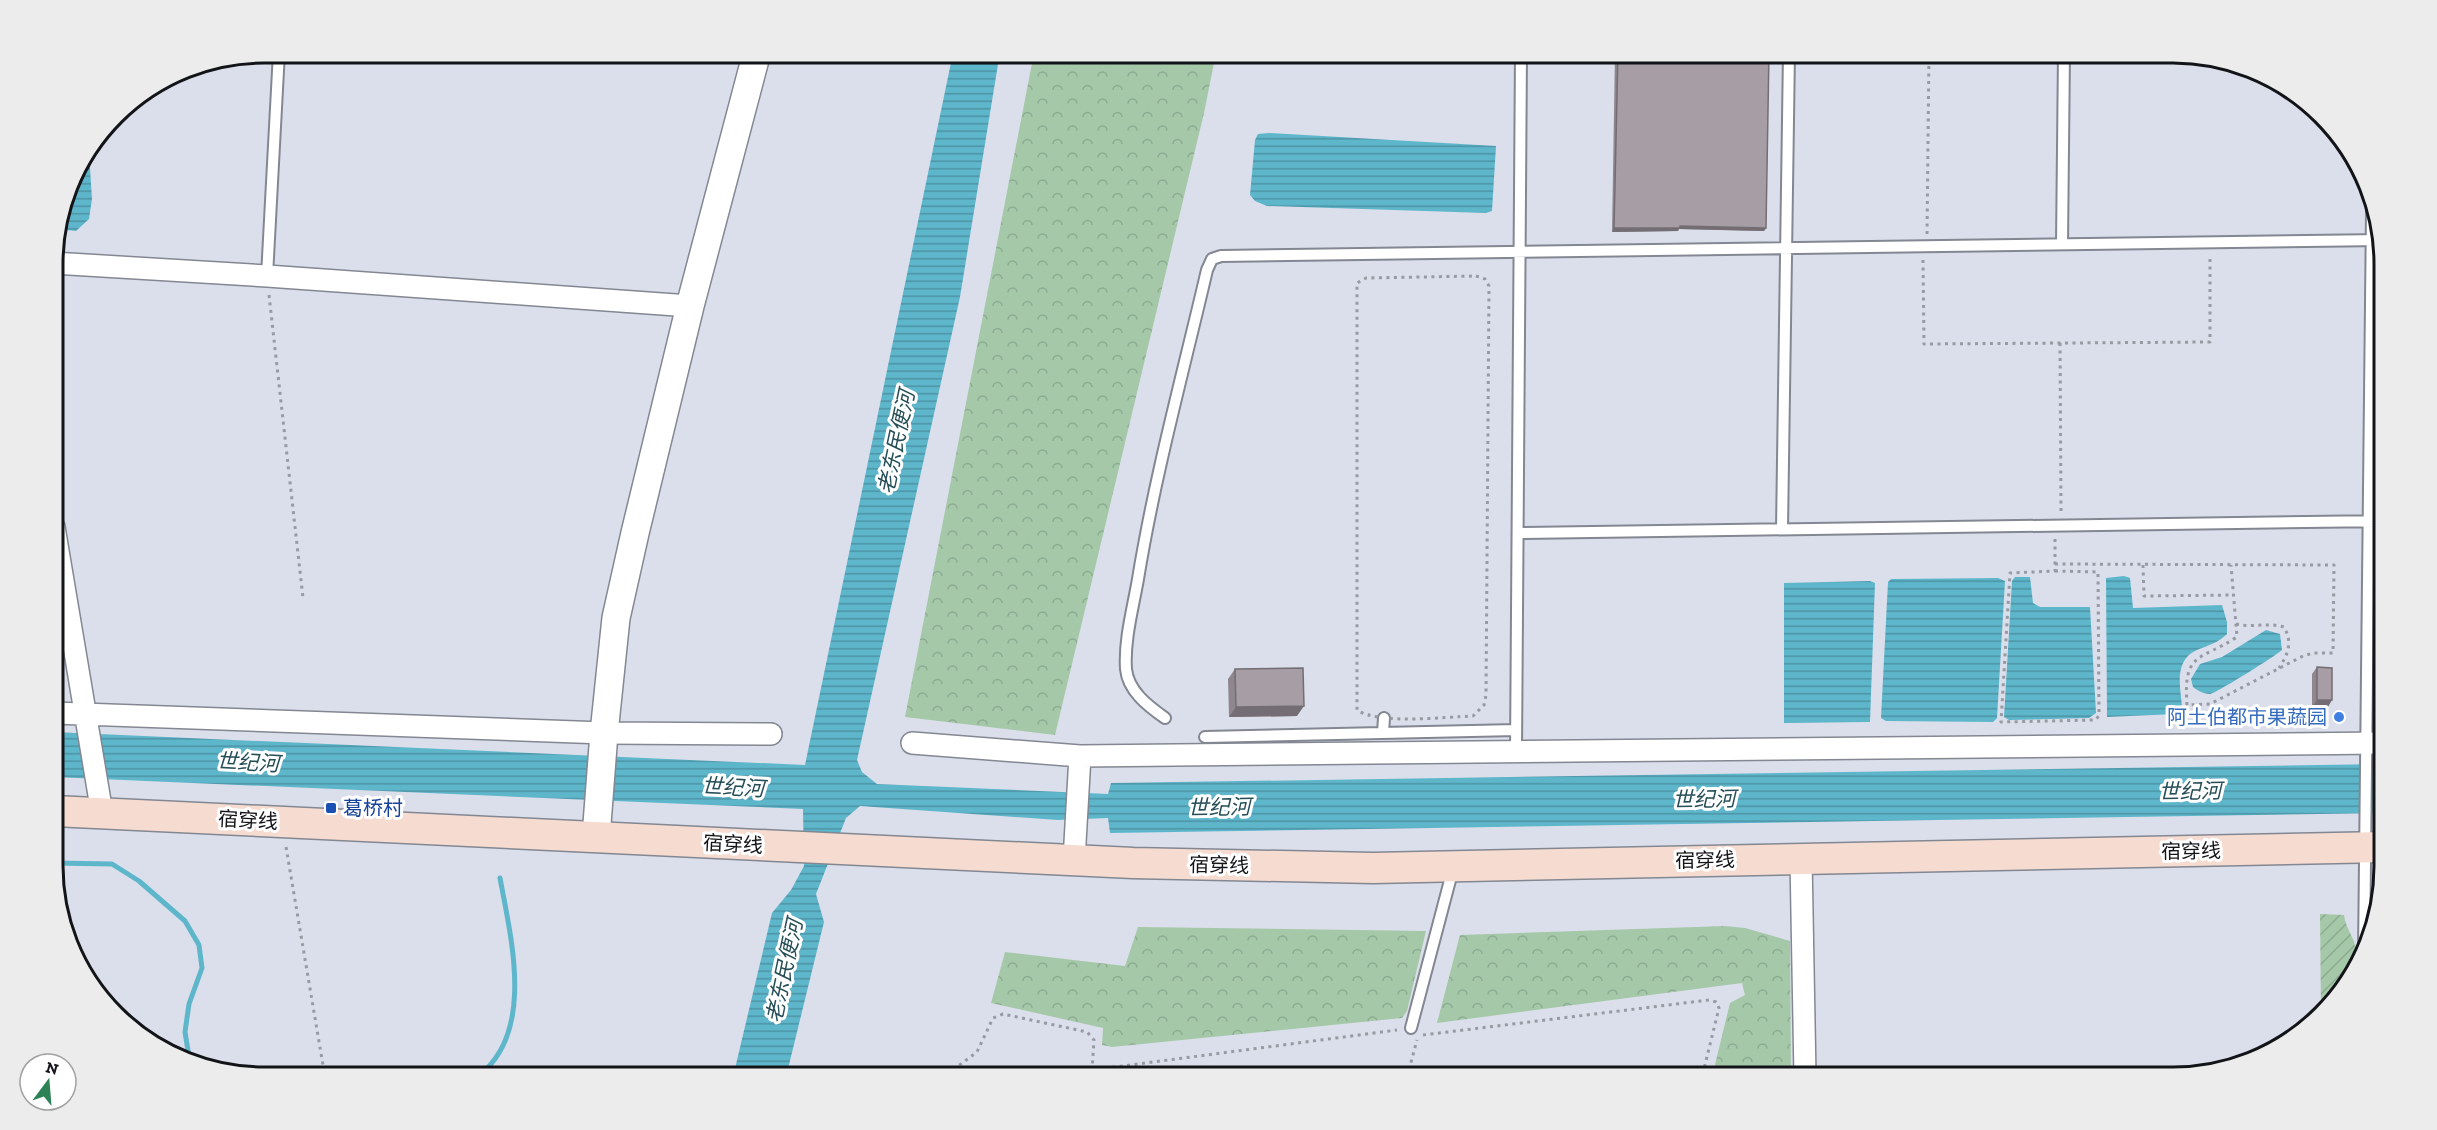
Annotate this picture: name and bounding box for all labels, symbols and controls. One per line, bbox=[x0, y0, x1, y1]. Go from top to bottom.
water label: 老东民便河 bbox=[873, 384, 920, 496]
place label: 阿土伯都市果蔬园 bbox=[2167, 705, 2327, 729]
marker: 阿土伯都市果蔬园 bbox=[2332, 710, 2346, 724]
water label: 世纪河 bbox=[216, 748, 284, 776]
water label: 世纪河 bbox=[701, 773, 769, 801]
water label: 世纪河 bbox=[2158, 778, 2226, 804]
water label: 世纪河 bbox=[1672, 786, 1740, 812]
water label: 世纪河 bbox=[1187, 794, 1255, 820]
place label: 葛桥村 bbox=[343, 796, 403, 820]
marker: 葛桥村 bbox=[324, 801, 338, 815]
street label: 宿穿线 bbox=[217, 806, 279, 834]
street label: 宿穿线 bbox=[702, 830, 764, 858]
street label: 宿穿线 bbox=[2161, 838, 2221, 864]
street label: 宿穿线 bbox=[1675, 847, 1735, 873]
street label: 宿穿线 bbox=[1189, 852, 1249, 878]
water label: 老东民便河 bbox=[761, 913, 808, 1025]
north arrow bbox=[18, 1052, 78, 1112]
text: N bbox=[44, 1057, 60, 1079]

